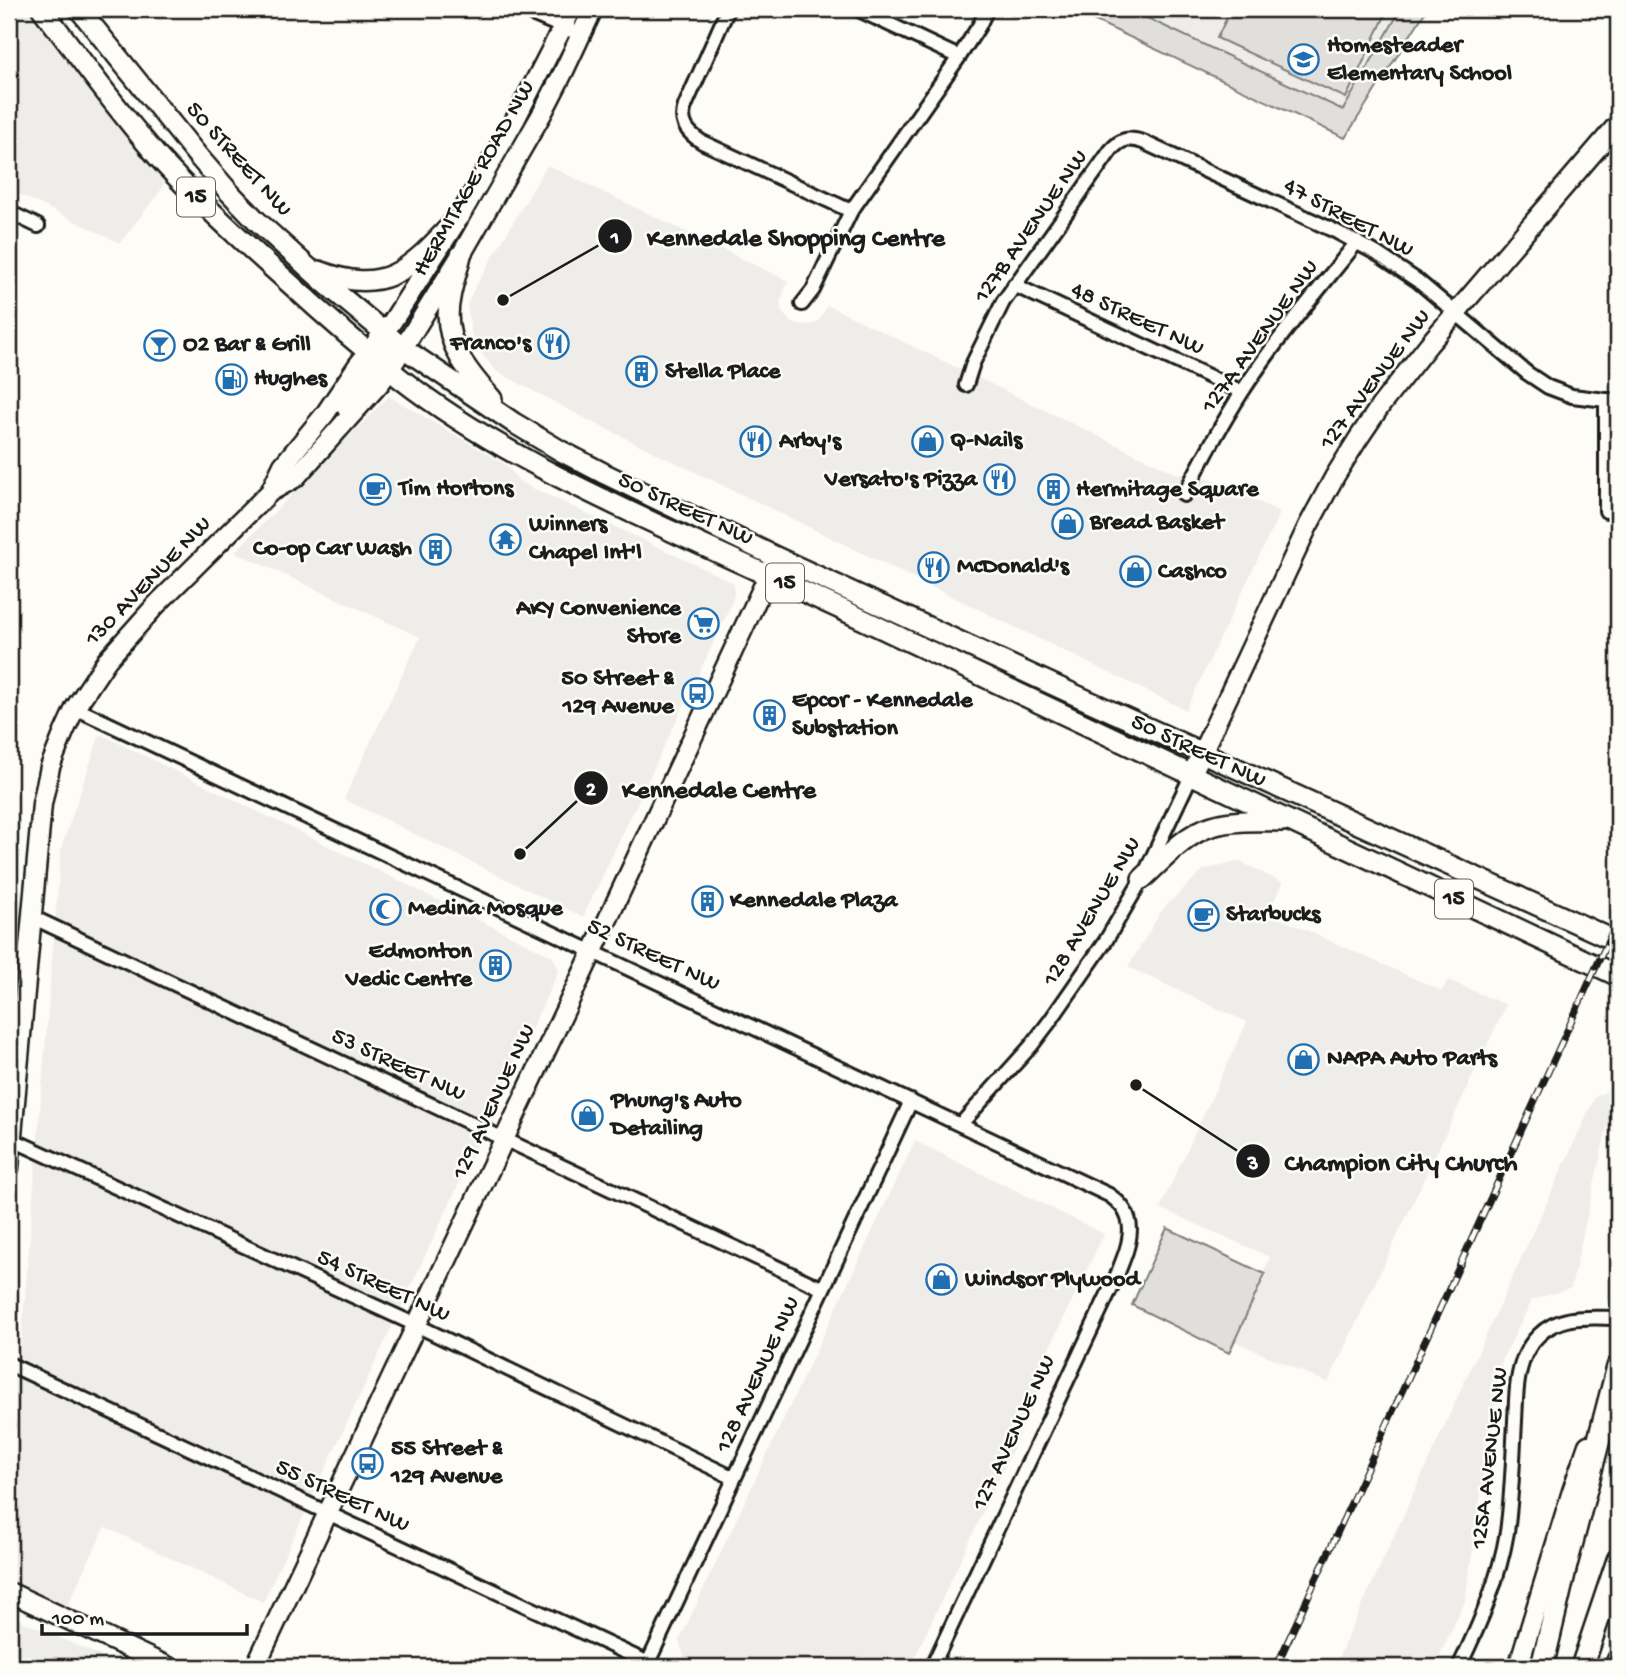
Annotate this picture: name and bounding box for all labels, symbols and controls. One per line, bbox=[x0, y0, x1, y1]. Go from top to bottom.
place label: Homesteader Elementary School bbox=[1327, 32, 1512, 89]
school or university icon: Homesteader Elementary School bbox=[1287, 43, 1321, 77]
street label: HERMITAGE ROAD NW bbox=[407, 76, 543, 282]
street label: 50 STREET NW bbox=[178, 96, 298, 224]
street label: 127B AVENUE NW bbox=[968, 145, 1096, 310]
street label: 47 STREET NW bbox=[1278, 173, 1418, 265]
road number: 15 bbox=[177, 178, 215, 216]
callout: Kennedale Shopping Centre bbox=[598, 213, 959, 260]
text: Kennedale Shopping Centre bbox=[646, 225, 947, 256]
text: 1 bbox=[610, 227, 619, 252]
street label: 127A AVENUE NW bbox=[1195, 255, 1326, 420]
street label: 48 STREET NW bbox=[1066, 276, 1208, 364]
street label: 127 AVENUE NW bbox=[1313, 304, 1438, 457]
restaurant icon: Franco's bbox=[537, 327, 571, 361]
bar icon: O2 Bar & Grill bbox=[143, 328, 177, 362]
place label: Franco's bbox=[449, 330, 532, 359]
place label: O2 Bar & Grill bbox=[183, 331, 311, 360]
building icon: Stella Place bbox=[625, 355, 659, 389]
place label: Stella Place bbox=[665, 358, 782, 387]
fuel station icon: Hughes bbox=[214, 362, 248, 396]
place label: Hughes bbox=[254, 365, 328, 394]
shop icon: Q-Nails bbox=[910, 424, 944, 458]
restaurant icon: Arby's bbox=[739, 425, 773, 459]
place label: Q-Nails bbox=[950, 427, 1023, 456]
place label: Arby's bbox=[778, 428, 842, 457]
restaurant icon: Versato's Pizza bbox=[983, 463, 1017, 497]
street label: 50 STREET NW bbox=[613, 466, 757, 554]
place label: Versato's Pizza bbox=[824, 466, 979, 495]
cafe icon: Tim Hortons bbox=[359, 472, 393, 506]
building icon: Hermitage Square bbox=[1036, 473, 1070, 507]
place label: Tim Hortons bbox=[397, 475, 514, 504]
place label: Hermitage Square bbox=[1076, 476, 1260, 505]
shop icon: Bread Basket bbox=[1050, 506, 1084, 540]
place label: Bread Basket bbox=[1089, 509, 1226, 538]
street label: 130 AVENUE NW bbox=[79, 511, 219, 654]
place label: Winners Chapel Int'l bbox=[528, 511, 642, 568]
temple icon: Winners Chapel Int'l bbox=[489, 522, 523, 556]
building icon: Co-op Car Wash bbox=[418, 532, 452, 566]
place label: Co-op Car Wash bbox=[253, 535, 412, 564]
restaurant icon: McDonald's bbox=[917, 550, 951, 584]
place label: McDonald's bbox=[957, 553, 1070, 582]
shop icon: Cashco bbox=[1118, 555, 1152, 589]
place label: Cashco bbox=[1158, 558, 1227, 587]
road number: 15 bbox=[766, 564, 804, 603]
place label: AKY Convenience Store bbox=[515, 595, 683, 652]
supermarket icon: AKY Convenience Store bbox=[687, 606, 721, 640]
place label: 50 Street & 129 Avenue bbox=[561, 665, 676, 722]
bus stop icon: 50 Street & 129 Avenue bbox=[680, 676, 714, 710]
place label: Epcor - Kennedale Substation bbox=[792, 687, 974, 744]
building icon: Epcor - Kennedale Substation bbox=[752, 698, 786, 732]
street label: 50 STREET NW bbox=[1126, 708, 1270, 796]
callout: Kennedale Centre bbox=[573, 764, 830, 811]
text: Kennedale Centre bbox=[621, 777, 818, 808]
text: 2 bbox=[586, 779, 597, 804]
street label: 128 AVENUE NW bbox=[1037, 832, 1149, 993]
road number: 15 bbox=[1435, 879, 1473, 918]
building icon: Kennedale Plaza bbox=[690, 884, 724, 918]
place label: Kennedale Plaza bbox=[729, 887, 899, 916]
mosque icon: Medina Mosque bbox=[368, 892, 402, 926]
place label: Medina Mosque bbox=[408, 895, 564, 924]
cafe icon: Starbucks bbox=[1186, 898, 1220, 932]
place label: Starbucks bbox=[1226, 901, 1322, 930]
street label: 52 STREET NW bbox=[582, 912, 724, 1000]
place label: Edmonton Vedic Centre bbox=[345, 938, 474, 995]
building icon: Edmonton Vedic Centre bbox=[478, 949, 512, 983]
street label: 129 AVENUE NW bbox=[446, 1020, 544, 1185]
street label: 53 STREET NW bbox=[326, 1022, 470, 1110]
shop icon: NAPA Auto Parts bbox=[1287, 1042, 1321, 1076]
place label: NAPA Auto Parts bbox=[1327, 1045, 1498, 1074]
place label: Phung's Auto Detailing bbox=[609, 1087, 742, 1144]
shop icon: Phung's Auto Detailing bbox=[571, 1098, 605, 1132]
callout: Champion City Church bbox=[1236, 1138, 1532, 1185]
text: Champion City Church bbox=[1285, 1150, 1518, 1181]
text: 3 bbox=[1247, 1153, 1259, 1178]
street label: 54 STREET NW bbox=[312, 1244, 454, 1330]
shop icon: Windsor Plywood bbox=[925, 1263, 959, 1297]
place label: Windsor Plywood bbox=[964, 1266, 1142, 1295]
street label: 128 AVENUE NW bbox=[710, 1292, 808, 1459]
street label: 127 AVENUE NW bbox=[966, 1351, 1064, 1516]
street label: 125A AVENUE NW bbox=[1465, 1366, 1517, 1551]
place label: 55 Street & 129 Avenue bbox=[390, 1435, 504, 1492]
bus stop icon: 55 Street & 129 Avenue bbox=[351, 1446, 385, 1480]
street label: 55 STREET NW bbox=[270, 1453, 414, 1541]
scale bar bbox=[42, 1592, 247, 1636]
text: 100 m bbox=[51, 1608, 104, 1633]

